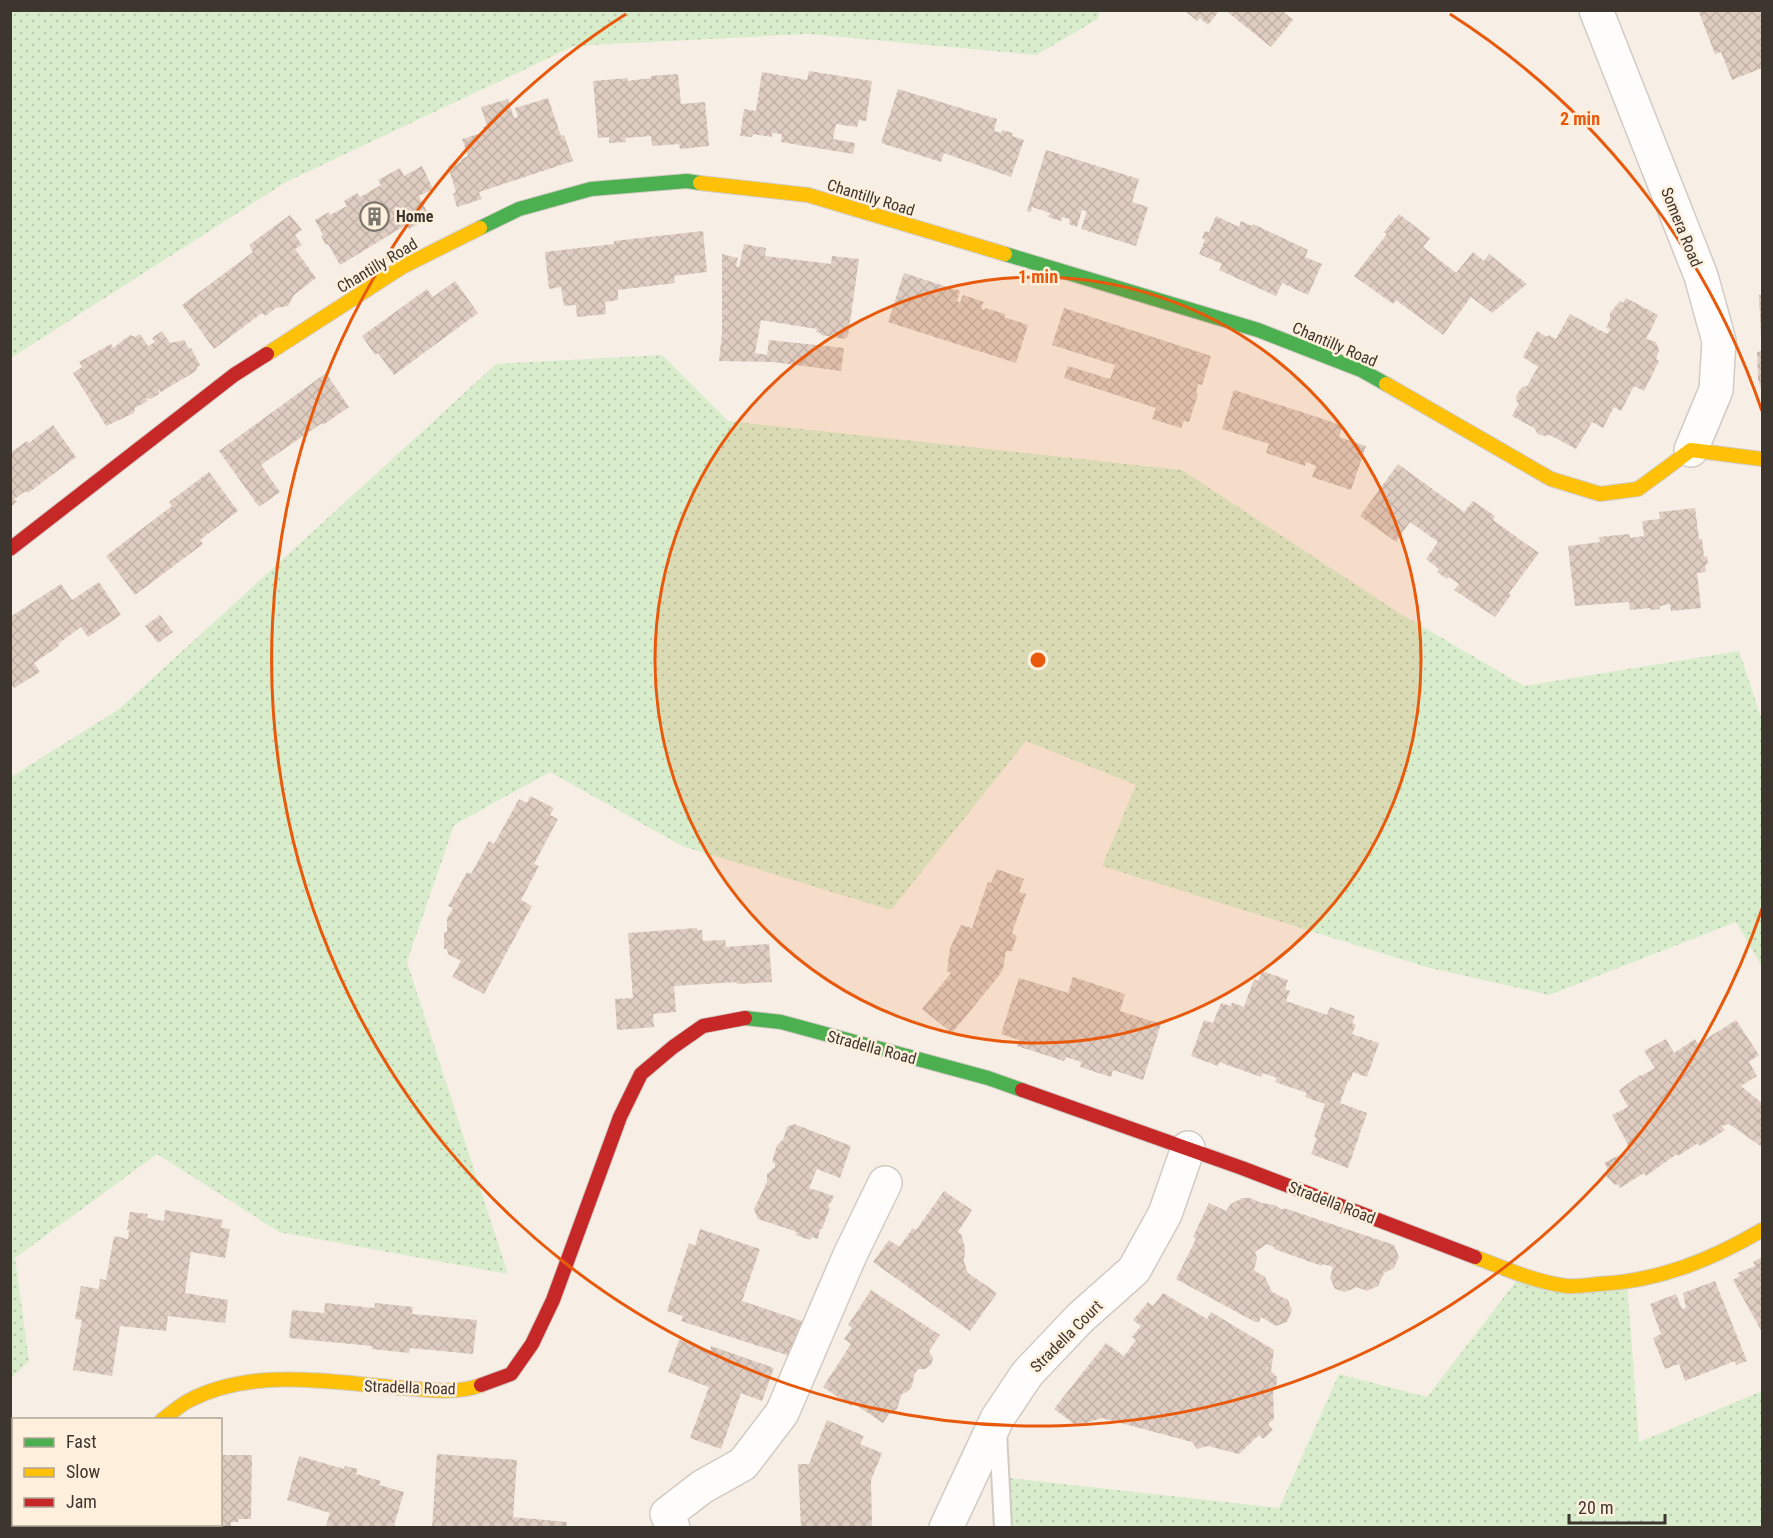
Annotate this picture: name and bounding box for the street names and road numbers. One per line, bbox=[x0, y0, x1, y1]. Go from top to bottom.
street label: Chantilly Road bbox=[825, 175, 917, 220]
street label: Somera Road bbox=[1657, 185, 1706, 270]
street label: Chantilly Road bbox=[334, 234, 421, 297]
street label: Chantilly Road bbox=[1289, 318, 1380, 371]
street label: Stradella Road bbox=[825, 1026, 919, 1069]
street label: Stradella Road bbox=[1286, 1177, 1378, 1228]
street label: Stradella Court bbox=[1026, 1296, 1107, 1376]
street label: Stradella Road bbox=[364, 1376, 456, 1399]

